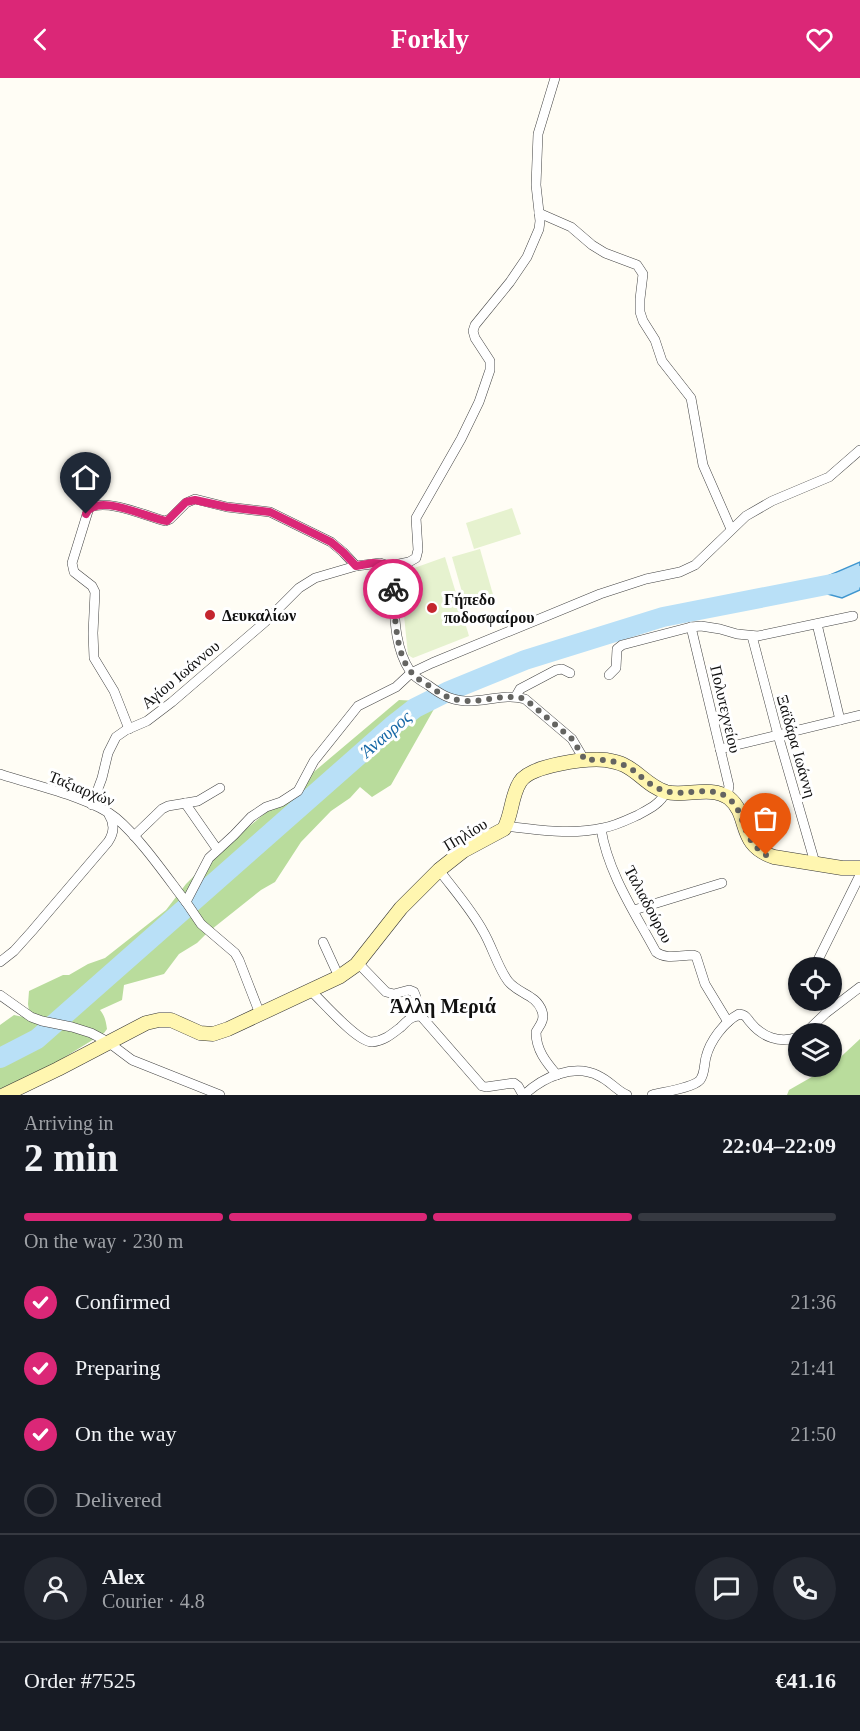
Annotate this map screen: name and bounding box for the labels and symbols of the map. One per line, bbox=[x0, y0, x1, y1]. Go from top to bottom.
pin bbox=[60, 452, 111, 514]
courier bbox=[363, 559, 423, 619]
place label: Γήπεδο ποδοσφαίρου bbox=[444, 591, 535, 627]
marker: Γήπεδο ποδοσφαίρου bbox=[425, 601, 439, 615]
place label: Δευκαλίων bbox=[222, 607, 296, 624]
marker: Δευκαλίων bbox=[203, 608, 217, 622]
street label: Αγίου Ιωάννου bbox=[138, 637, 223, 713]
street label: Πολυτεχνείου bbox=[706, 664, 744, 755]
street label: Ξαϊδάρα Ιωάννη bbox=[773, 693, 819, 800]
water label: Άναυρος bbox=[356, 706, 416, 762]
street label: Ταξιαρχών bbox=[46, 768, 117, 810]
pin bbox=[740, 793, 791, 855]
street label: Πηλίου bbox=[440, 815, 491, 855]
street label: Ταλιαδούρου bbox=[620, 863, 676, 946]
district label: Άλλη Μεριά bbox=[390, 995, 496, 1018]

